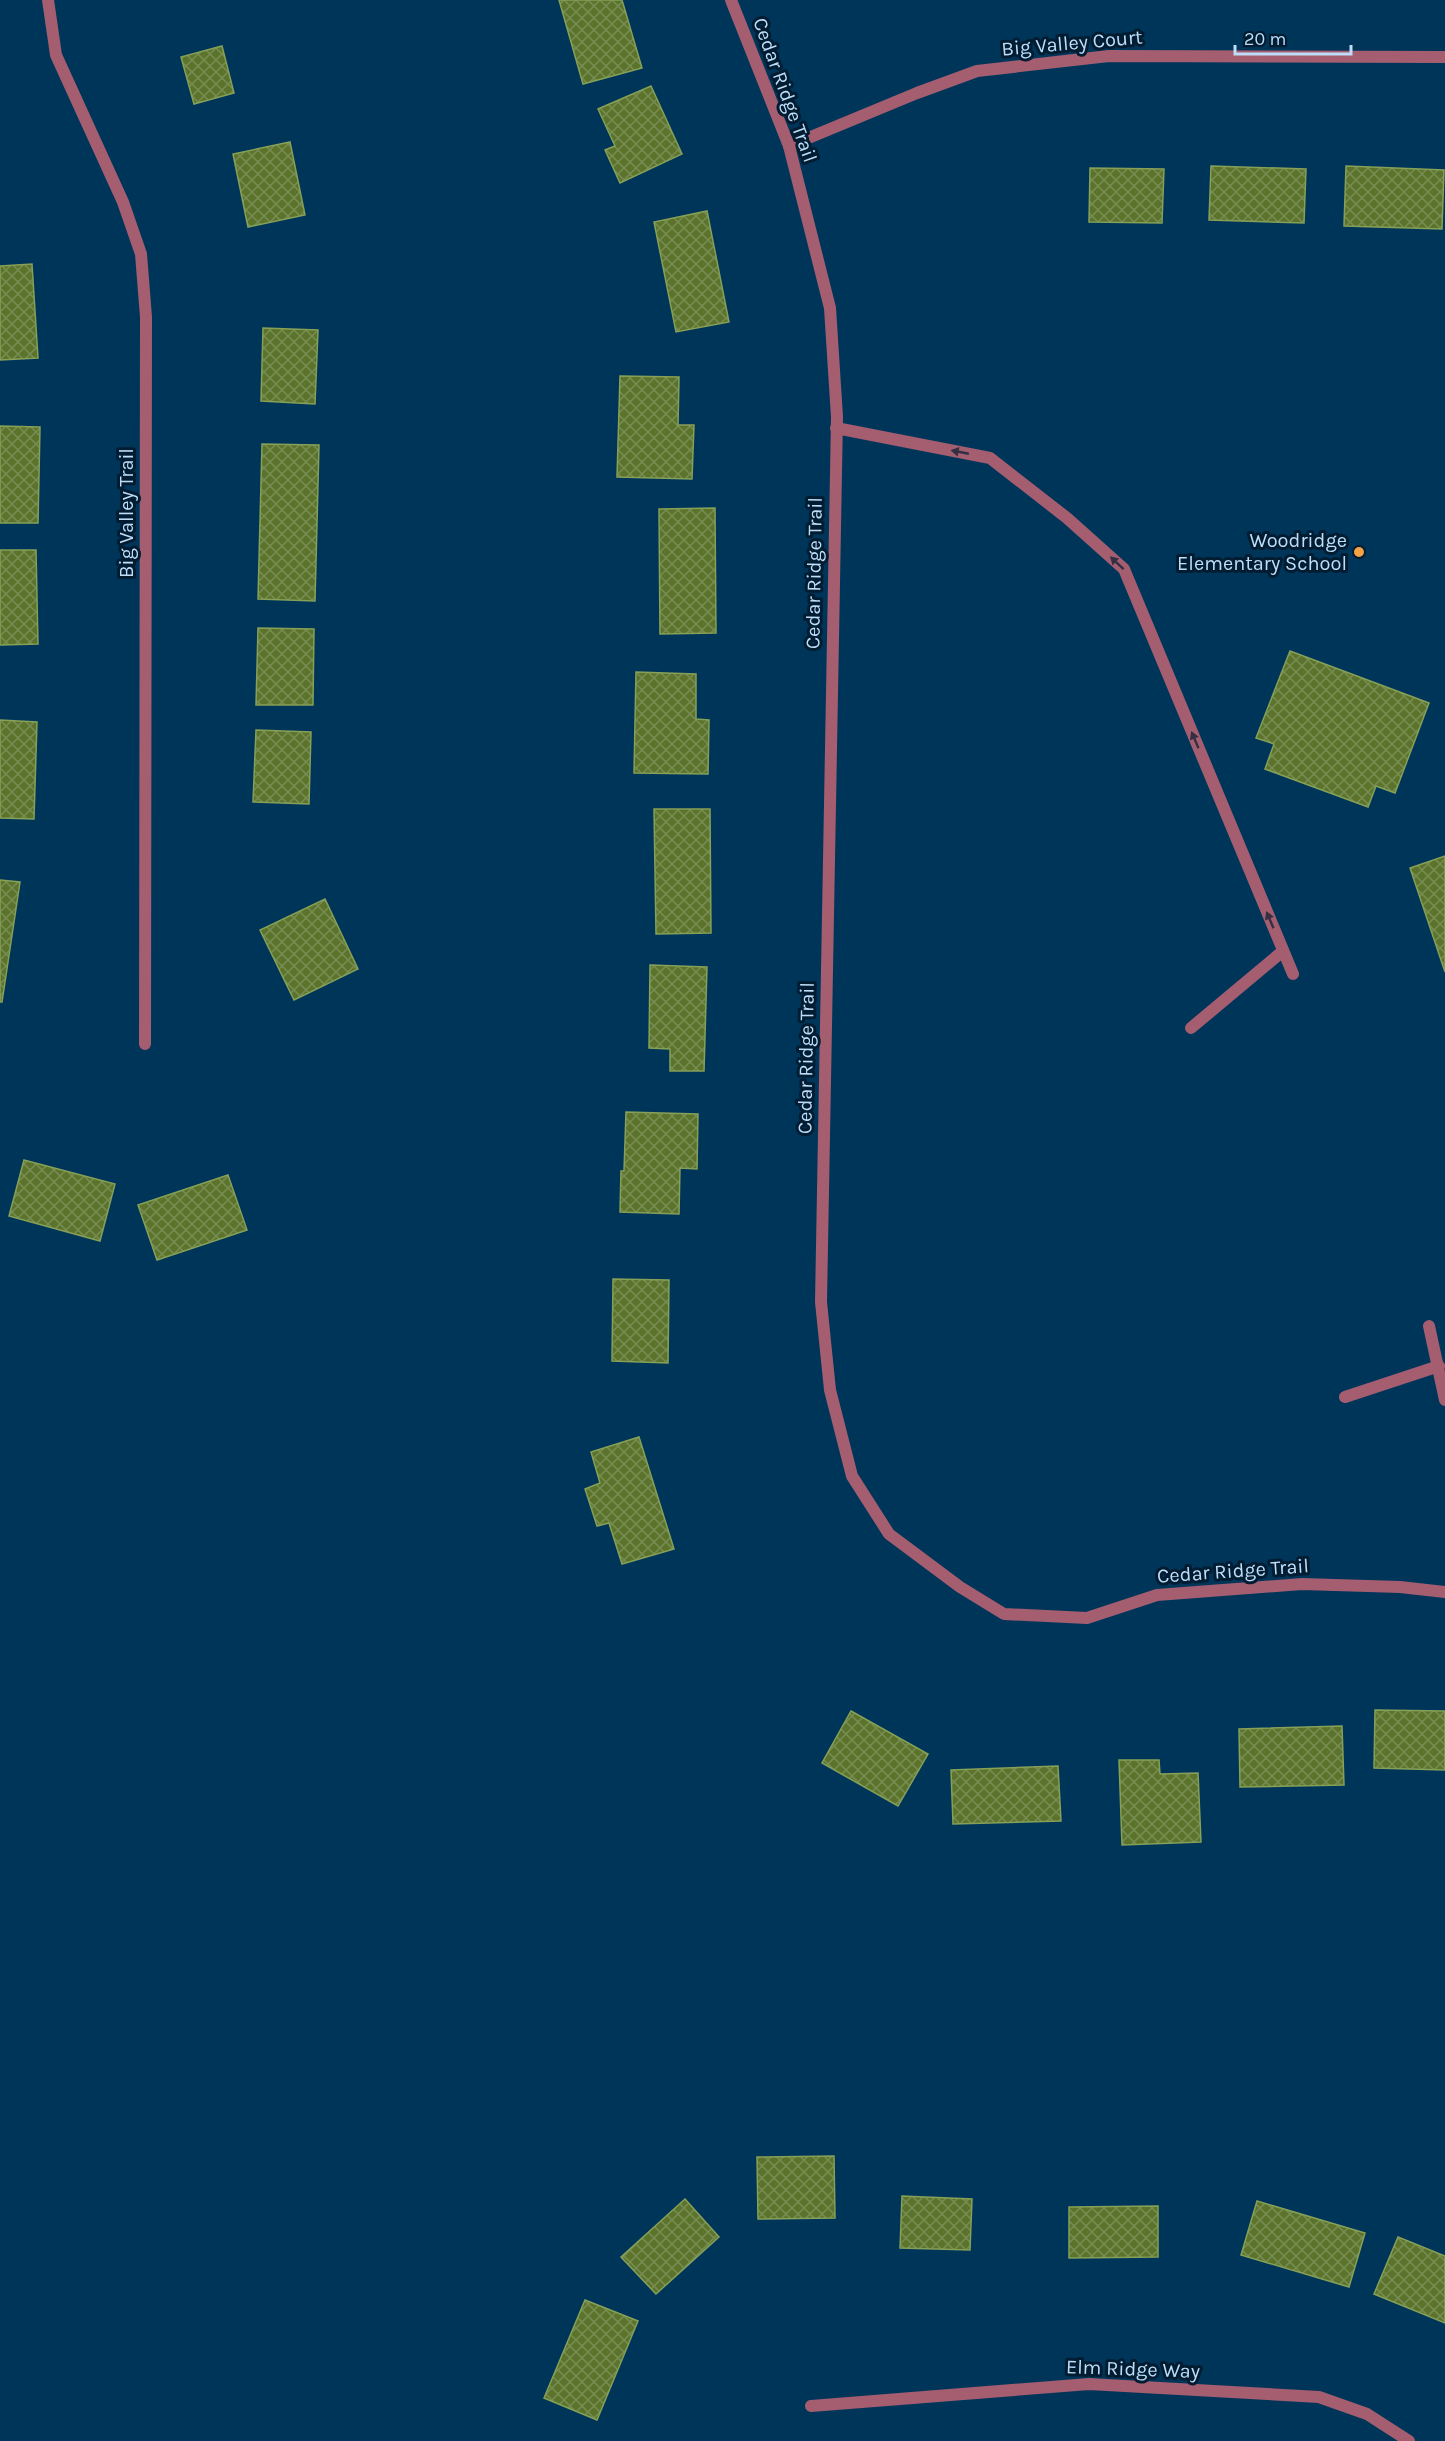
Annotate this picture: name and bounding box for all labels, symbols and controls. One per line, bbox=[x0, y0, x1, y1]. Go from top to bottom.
street label: Cedar Ridge Trail bbox=[748, 15, 822, 165]
scale bar bbox=[1235, 18, 1350, 56]
street label: Big Valley Court bbox=[1000, 25, 1144, 61]
text: 20 m bbox=[1244, 28, 1286, 50]
one-way arrow bbox=[950, 447, 969, 456]
street label: Big Valley Trail bbox=[115, 448, 138, 578]
street label: Cedar Ridge Trail bbox=[801, 497, 827, 649]
place label: Woodridge Elementary School bbox=[1177, 529, 1347, 575]
marker: Woodridge Elementary School bbox=[1352, 545, 1366, 559]
one-way arrow bbox=[1109, 556, 1124, 570]
one-way arrow bbox=[1190, 731, 1200, 749]
one-way arrow bbox=[1265, 911, 1275, 929]
street label: Cedar Ridge Trail bbox=[793, 982, 819, 1134]
street label: Cedar Ridge Trail bbox=[1156, 1554, 1310, 1588]
street label: Elm Ridge Way bbox=[1066, 2355, 1200, 2383]

